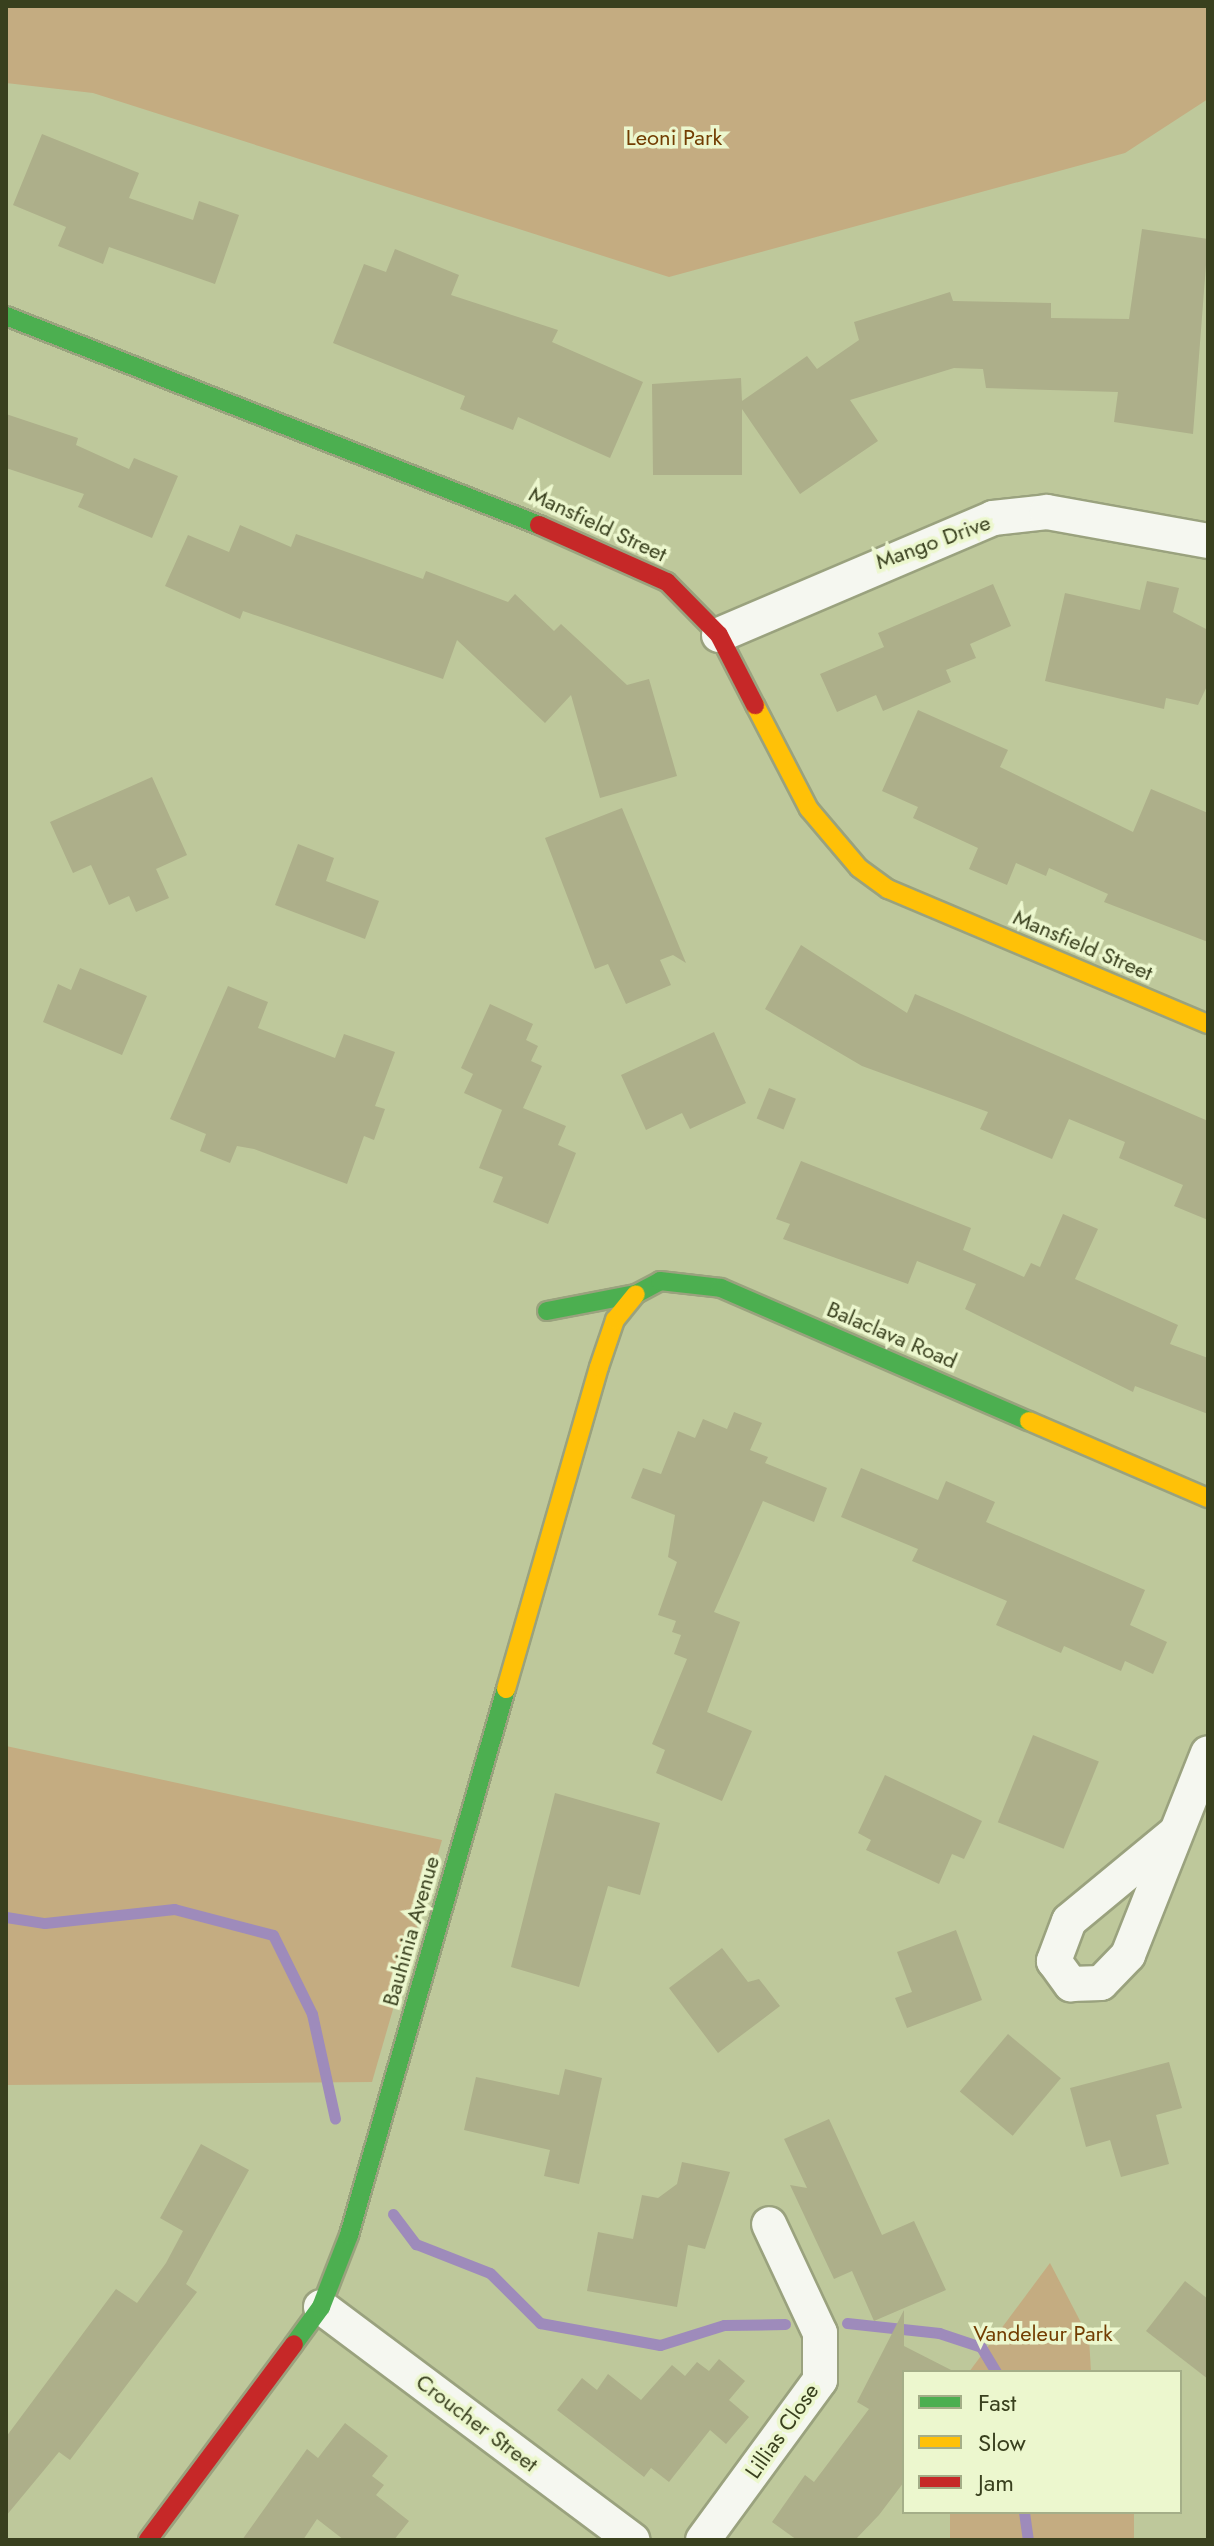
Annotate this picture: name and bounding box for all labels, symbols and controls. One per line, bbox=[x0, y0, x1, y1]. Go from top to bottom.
park label: Leoni Park bbox=[626, 125, 722, 151]
street label: Mansfield Street bbox=[525, 481, 671, 567]
street label: Mango Drive bbox=[872, 509, 994, 575]
street label: Mansfield Street bbox=[1009, 904, 1157, 986]
street label: Balaclava Road bbox=[823, 1296, 961, 1374]
street label: Bauhinia Avenue bbox=[377, 1853, 445, 2009]
park label: Vandeleur Park bbox=[973, 2321, 1113, 2347]
street label: Croucher Street bbox=[411, 2369, 543, 2477]
legend bbox=[902, 2370, 1182, 2514]
street label: Lillias Close bbox=[740, 2378, 824, 2484]
text: Fast bbox=[978, 2385, 1016, 2420]
text: Slow bbox=[978, 2425, 1026, 2460]
text: Jam bbox=[978, 2465, 1014, 2500]

